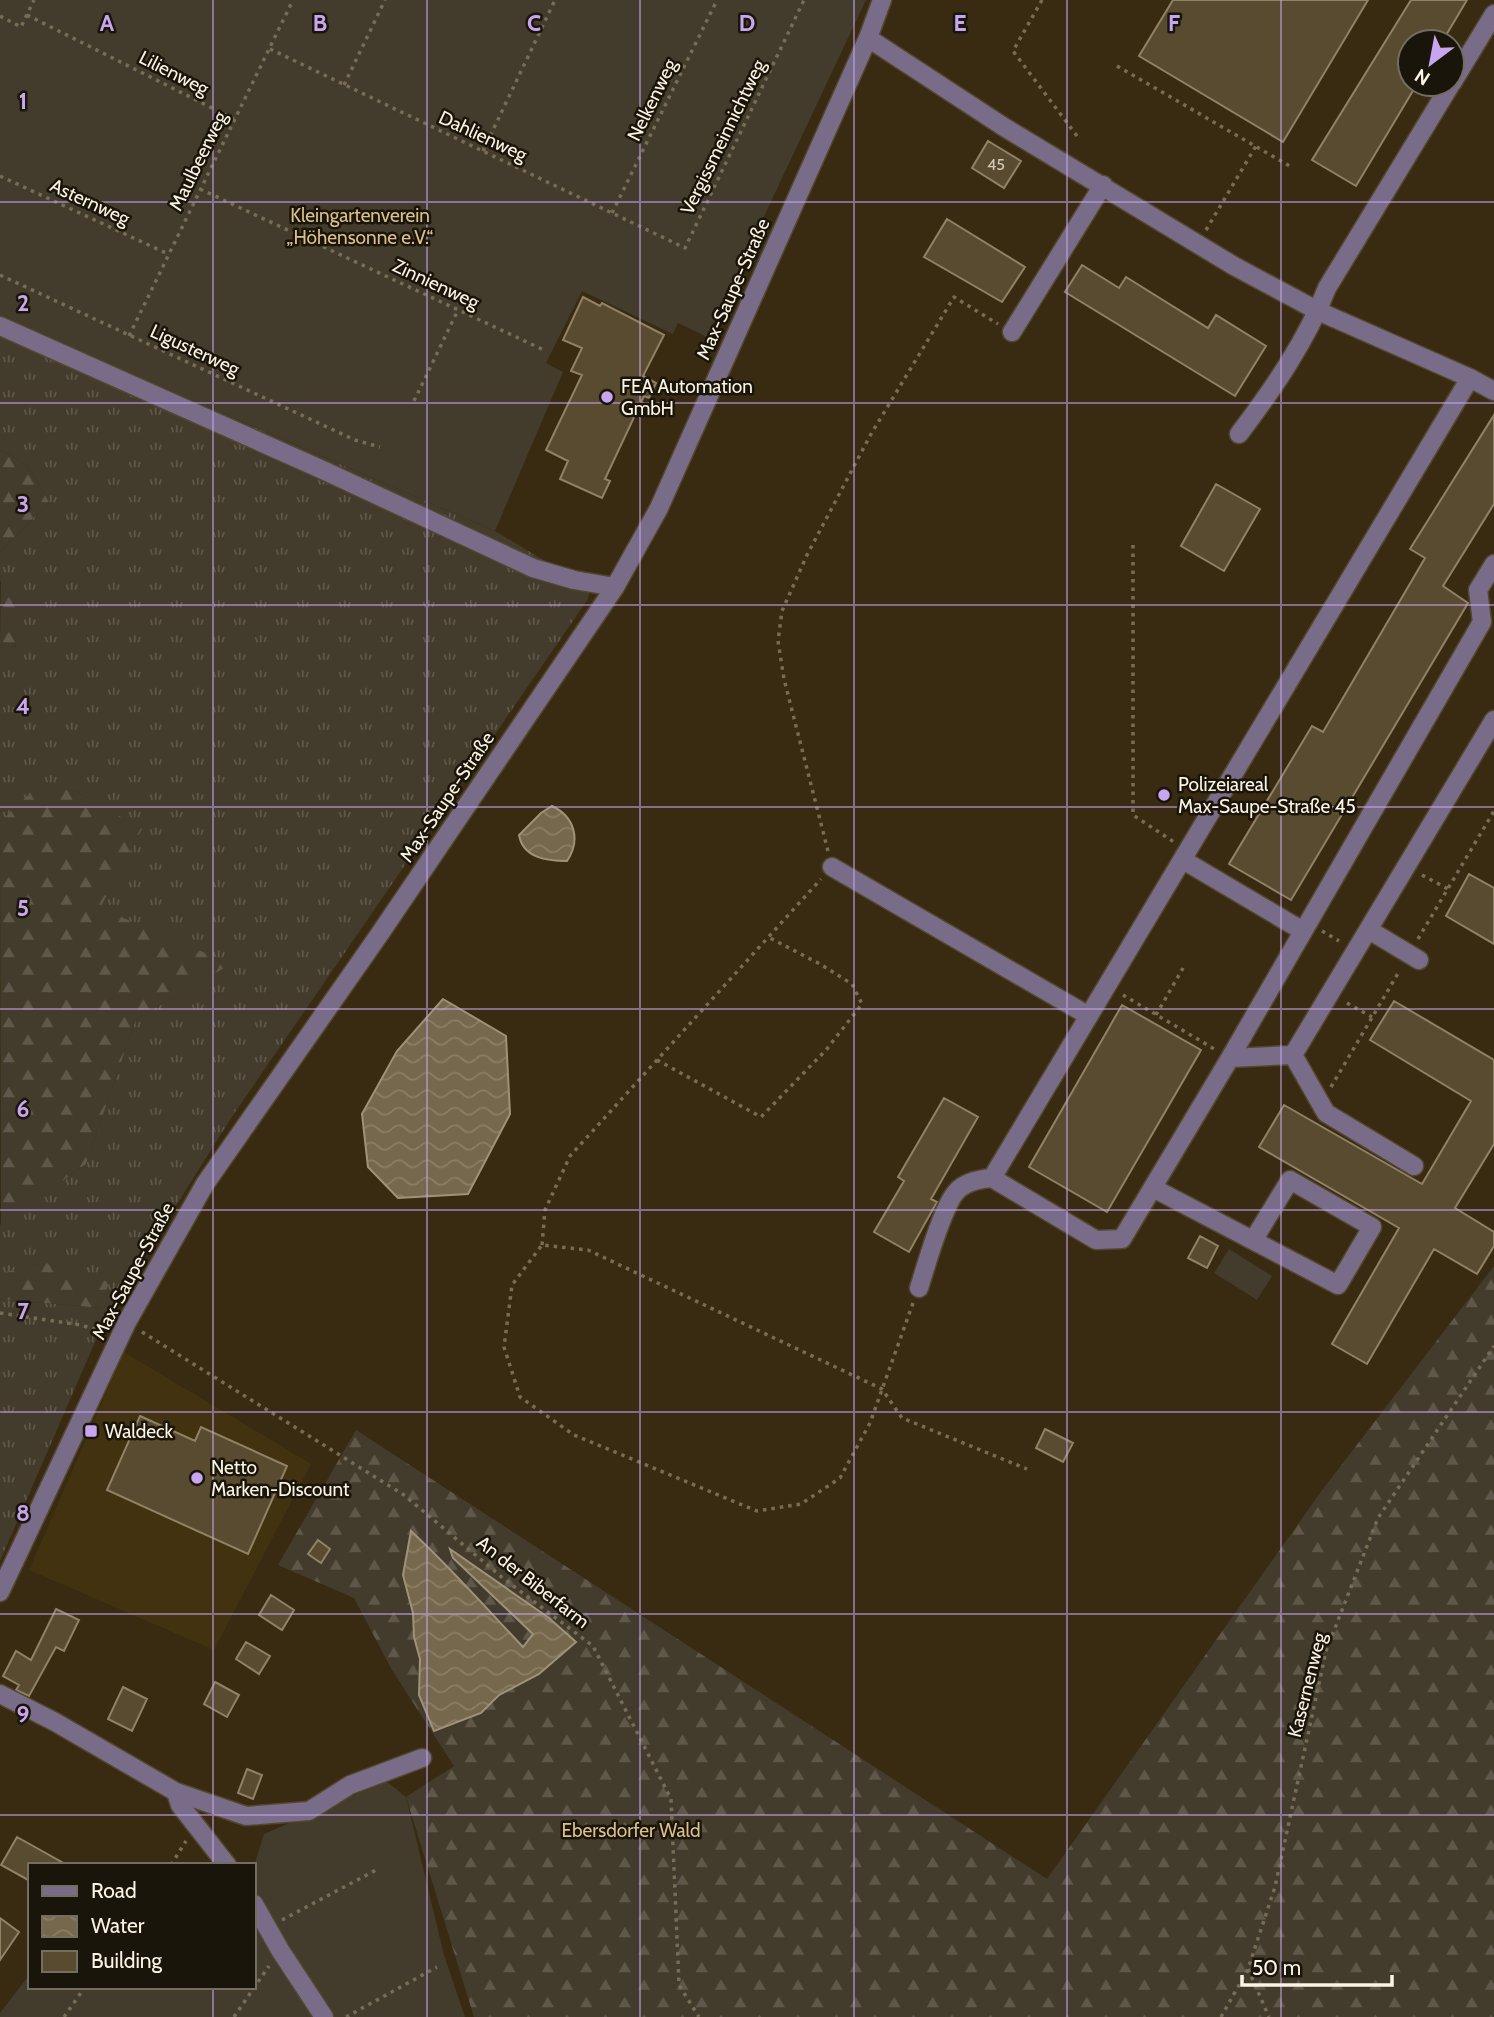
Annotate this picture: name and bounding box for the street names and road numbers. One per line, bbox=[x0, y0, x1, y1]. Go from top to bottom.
street label: Lilienweg bbox=[135, 46, 213, 101]
street label: Nelkenweg bbox=[622, 55, 682, 145]
street label: Vergissmeinnichtweg bbox=[676, 55, 771, 218]
street label: Dahlienweg bbox=[435, 106, 531, 167]
street label: Maulbeerweg bbox=[164, 107, 232, 214]
street label: Asternweg bbox=[47, 174, 134, 231]
street label: Max-Saupe-Straße bbox=[692, 215, 775, 363]
street label: Zinnienweg bbox=[389, 254, 483, 314]
street label: Ligusterweg bbox=[147, 319, 244, 381]
street label: Max-Saupe-Straße bbox=[395, 727, 499, 867]
street label: Max-Saupe-Straße bbox=[87, 1198, 179, 1344]
street label: An der Biberfarm bbox=[472, 1531, 594, 1633]
street label: Kasernenweg bbox=[1283, 1630, 1331, 1740]

